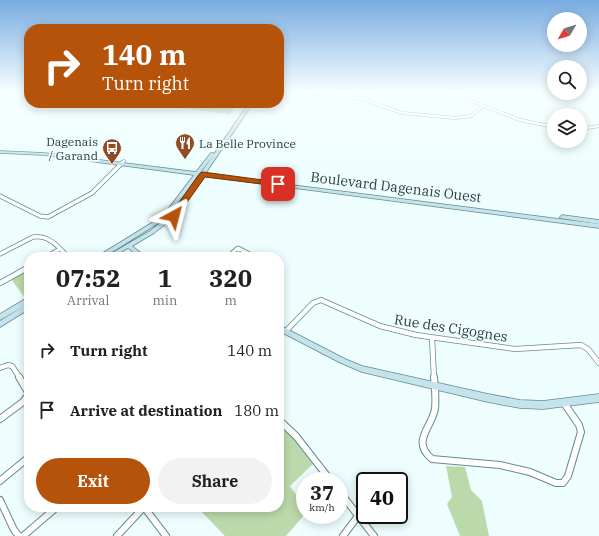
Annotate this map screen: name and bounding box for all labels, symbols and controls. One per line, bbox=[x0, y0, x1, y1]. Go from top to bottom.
north arrow bbox=[547, 12, 587, 52]
map controls bbox=[547, 12, 587, 148]
text: 140 m bbox=[102, 36, 186, 73]
icon: right bbox=[36, 40, 88, 92]
button: search bbox=[547, 60, 587, 100]
text: Turn right bbox=[102, 72, 189, 95]
button: layers bbox=[547, 108, 587, 148]
restaurant icon: La Belle Province bbox=[174, 132, 196, 160]
place label: Dagenais / Garand bbox=[46, 134, 98, 163]
place label: La Belle Province bbox=[199, 136, 296, 151]
bus stop icon: Dagenais / Garand bbox=[101, 137, 123, 165]
pin bbox=[261, 167, 295, 201]
street label: Boulevard Dagenais Ouest bbox=[310, 168, 483, 206]
icon: arrive bbox=[267, 173, 289, 195]
position arrow bbox=[153, 195, 195, 237]
text: 07:52 bbox=[56, 262, 121, 294]
text: 1 bbox=[158, 262, 172, 294]
text: 320 bbox=[209, 262, 252, 294]
text: Arrival bbox=[67, 292, 109, 309]
text: min bbox=[152, 292, 177, 309]
text: m bbox=[224, 292, 237, 309]
street label: Rue des Cigognes bbox=[393, 310, 509, 346]
icon: right bbox=[36, 339, 58, 361]
text: Turn right bbox=[70, 341, 148, 360]
text: 140 m bbox=[227, 341, 272, 360]
icon: arrive bbox=[36, 399, 58, 421]
text: Arrive at destination bbox=[70, 401, 222, 420]
text: 180 m bbox=[234, 401, 279, 420]
button: Exit bbox=[36, 458, 150, 504]
button: Share bbox=[158, 458, 272, 504]
speed limit sign: 40 bbox=[356, 472, 408, 524]
text: 37 bbox=[310, 479, 334, 506]
text: km/h bbox=[309, 501, 335, 514]

